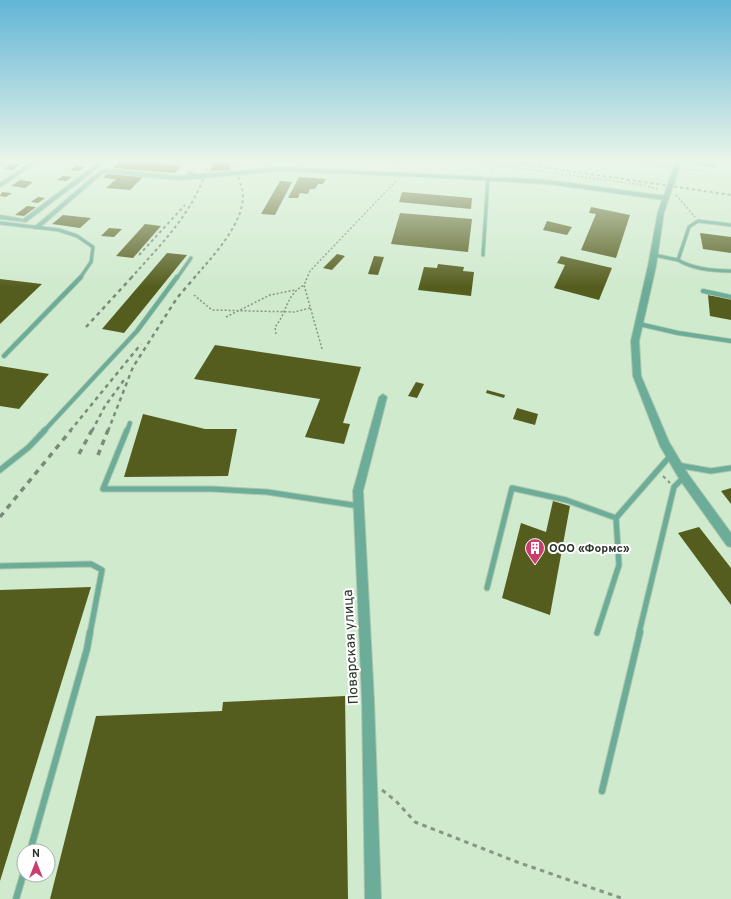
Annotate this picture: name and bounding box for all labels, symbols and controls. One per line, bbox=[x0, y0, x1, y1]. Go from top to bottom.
building icon: ООО «Формс» bbox=[524, 537, 546, 565]
place label: ООО «Формс» bbox=[549, 541, 630, 557]
street label: Поварская улица bbox=[340, 589, 363, 705]
north arrow bbox=[16, 843, 56, 883]
text: N bbox=[32, 847, 40, 861]

